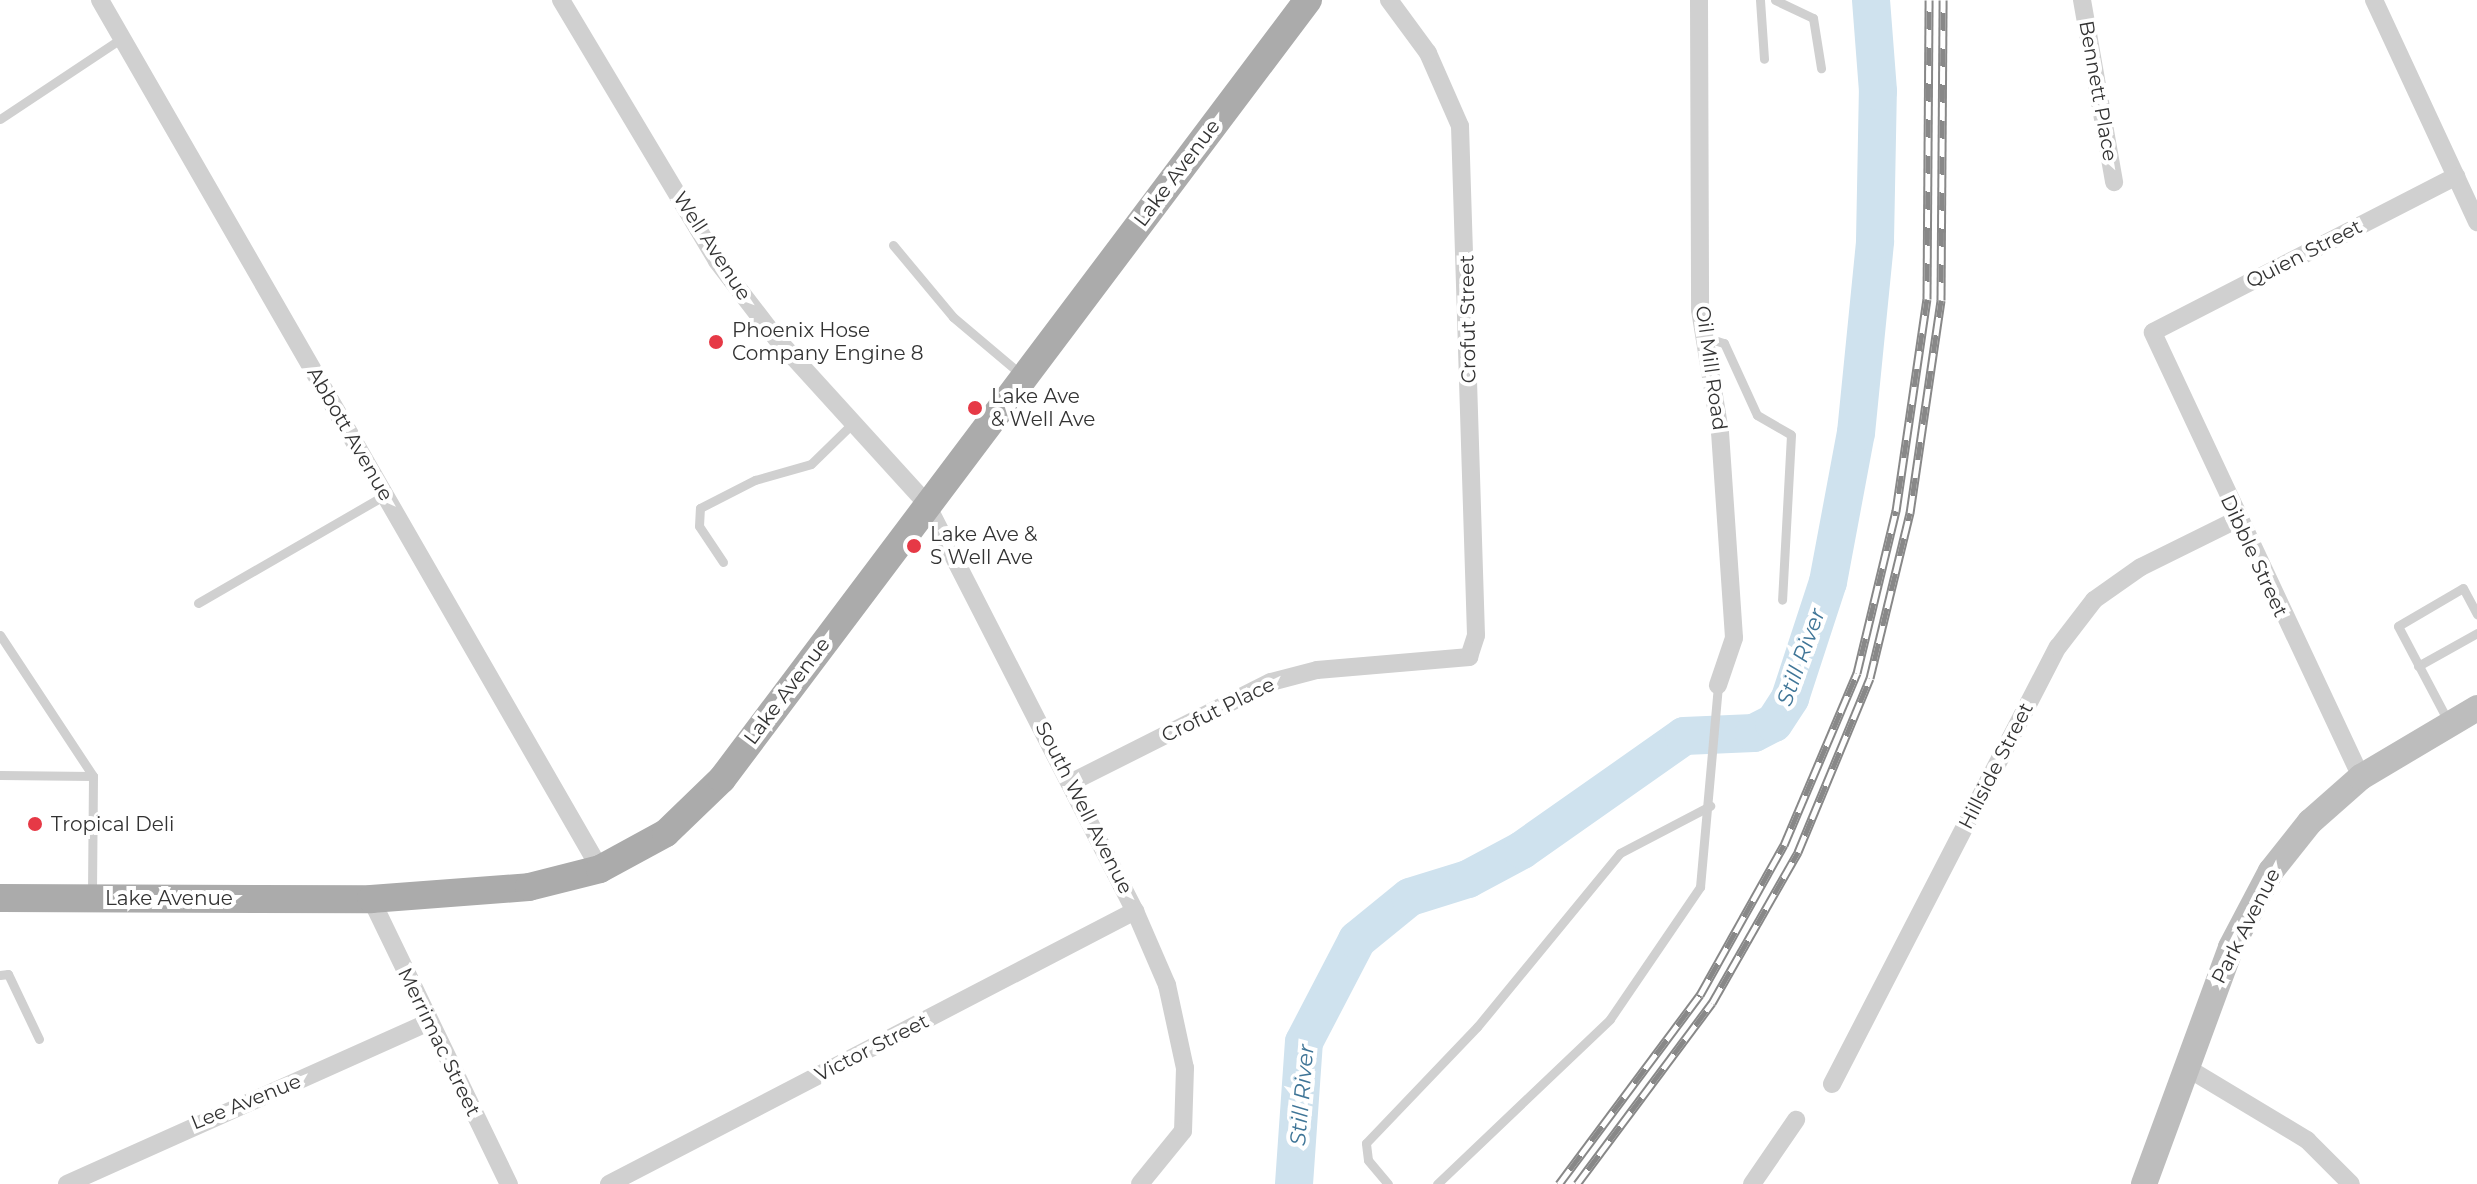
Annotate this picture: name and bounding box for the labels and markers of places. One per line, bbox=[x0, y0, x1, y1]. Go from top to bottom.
place label: Phoenix Hose Company Engine 8 bbox=[732, 318, 924, 365]
marker: Phoenix Hose Company Engine 8 bbox=[707, 333, 725, 351]
place label: Lake Ave & Well Ave bbox=[991, 384, 1095, 431]
marker: Lake Ave & Well Ave bbox=[966, 399, 984, 417]
place label: Lake Ave & S Well Ave bbox=[930, 522, 1037, 569]
marker: Lake Ave & S Well Ave bbox=[905, 537, 923, 555]
place label: Tropical Deli bbox=[51, 812, 174, 836]
marker: Tropical Deli bbox=[26, 815, 44, 833]

